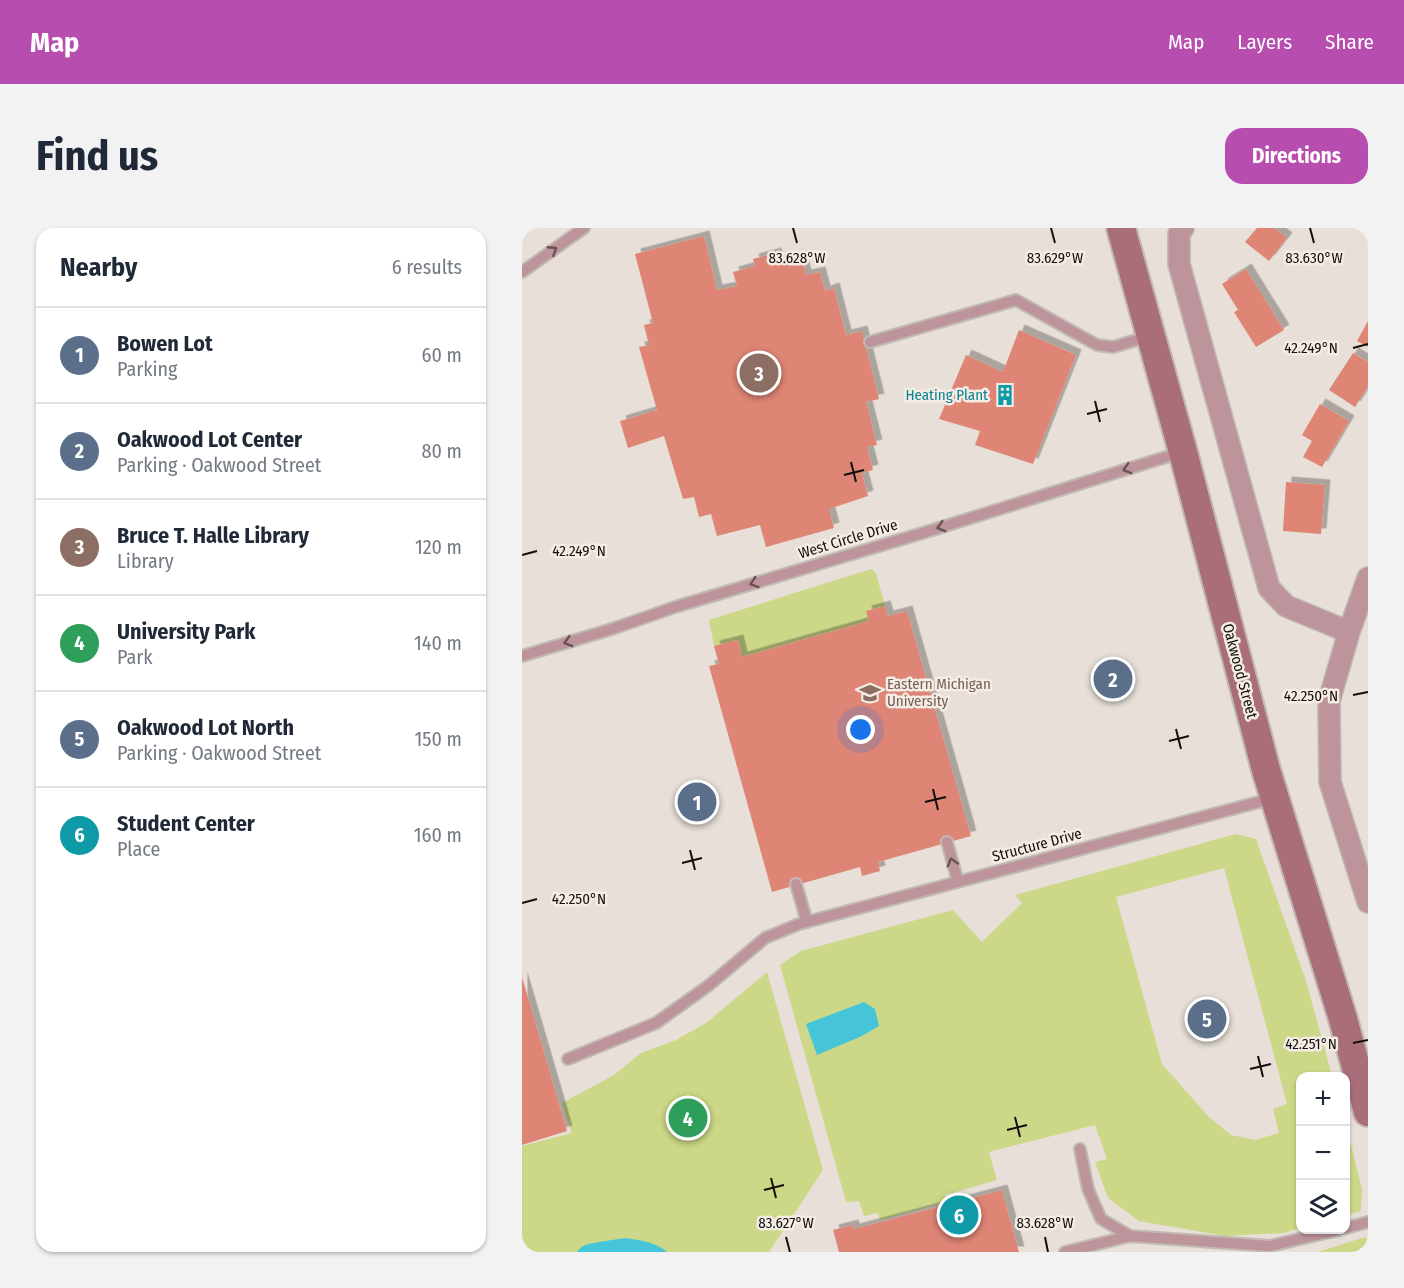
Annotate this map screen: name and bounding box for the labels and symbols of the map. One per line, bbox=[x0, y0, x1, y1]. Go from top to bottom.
one-way arrow bbox=[546, 246, 557, 257]
text: 83.628°W bbox=[769, 249, 826, 267]
text: 83.629°W bbox=[1027, 249, 1083, 267]
text: 83.630°W bbox=[1285, 249, 1343, 267]
text: 42.249°N bbox=[1284, 339, 1338, 357]
pin: 3 bbox=[740, 350, 778, 396]
building icon: Heating Plant bbox=[993, 383, 1017, 407]
place label: Heating Plant bbox=[905, 386, 988, 404]
one-way arrow bbox=[1122, 462, 1133, 474]
street label: West Circle Drive bbox=[796, 515, 900, 563]
one-way arrow bbox=[936, 520, 947, 532]
text: 42.249°N bbox=[552, 542, 606, 560]
one-way arrow bbox=[749, 576, 760, 588]
street label: Oakwood Street bbox=[1219, 621, 1261, 721]
one-way arrow bbox=[563, 635, 574, 647]
pin: 2 bbox=[1094, 656, 1132, 702]
place label: Eastern Michigan University bbox=[887, 675, 991, 710]
school or university icon: Eastern Michigan University bbox=[858, 681, 882, 705]
text: 42.250°N bbox=[1284, 687, 1338, 705]
your location bbox=[846, 715, 875, 744]
pin: 1 bbox=[678, 780, 717, 824]
street label: Structure Drive bbox=[990, 824, 1084, 866]
one-way arrow bbox=[947, 857, 959, 868]
text: 42.250°N bbox=[552, 890, 606, 908]
pin: 5 bbox=[1188, 996, 1226, 1042]
text: 42.251°N bbox=[1285, 1035, 1337, 1053]
pin: 4 bbox=[668, 1096, 708, 1140]
pin: 6 bbox=[940, 1192, 978, 1238]
text: 83.627°W bbox=[758, 1214, 814, 1232]
text: 83.628°W bbox=[1017, 1214, 1074, 1232]

